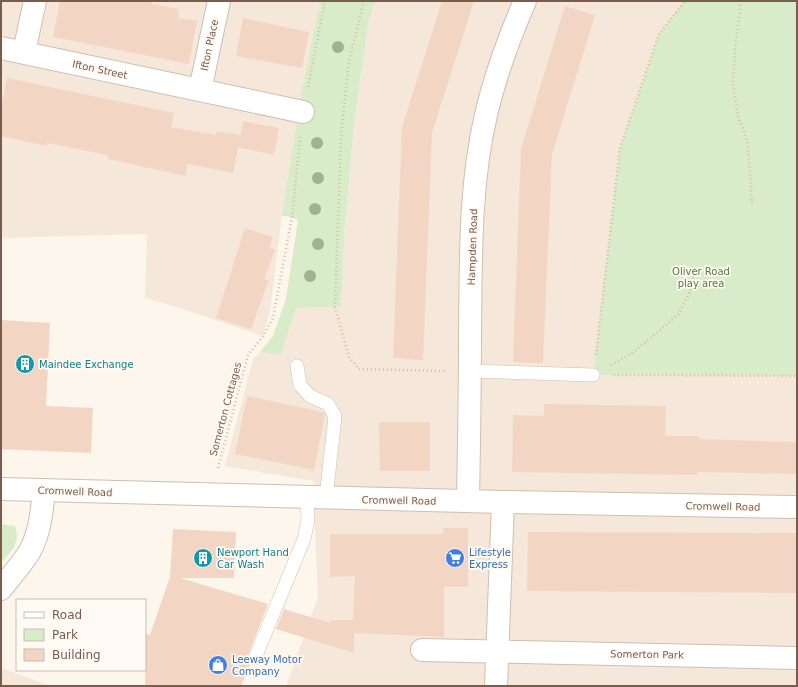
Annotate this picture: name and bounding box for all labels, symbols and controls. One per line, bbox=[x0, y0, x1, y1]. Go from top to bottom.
street label: Ifton Place bbox=[199, 18, 220, 72]
street label: Ifton Street bbox=[71, 58, 129, 81]
street label: Hampden Road bbox=[466, 208, 479, 286]
park label: Oliver Road play area bbox=[672, 266, 730, 289]
building icon: Maindee Exchange bbox=[14, 353, 36, 375]
place label: Maindee Exchange bbox=[39, 359, 134, 370]
street label: Somerton Cottages bbox=[208, 361, 243, 457]
street label: Cromwell Road bbox=[37, 485, 113, 498]
street label: Cromwell Road bbox=[361, 494, 437, 507]
street label: Cromwell Road bbox=[685, 500, 761, 513]
building icon: Newport Hand Car Wash bbox=[192, 547, 214, 569]
place label: Newport Hand Car Wash bbox=[217, 547, 289, 570]
supermarket icon: Lifestyle Express bbox=[444, 547, 466, 569]
place label: Lifestyle Express bbox=[469, 547, 511, 570]
legend bbox=[16, 599, 146, 671]
text: Road bbox=[52, 608, 82, 622]
text: Park bbox=[52, 628, 78, 642]
text: Building bbox=[52, 648, 101, 662]
street label: Somerton Park bbox=[610, 648, 684, 661]
shop icon: Leeway Motor Company bbox=[207, 654, 229, 676]
place label: Leeway Motor Company bbox=[232, 654, 303, 677]

